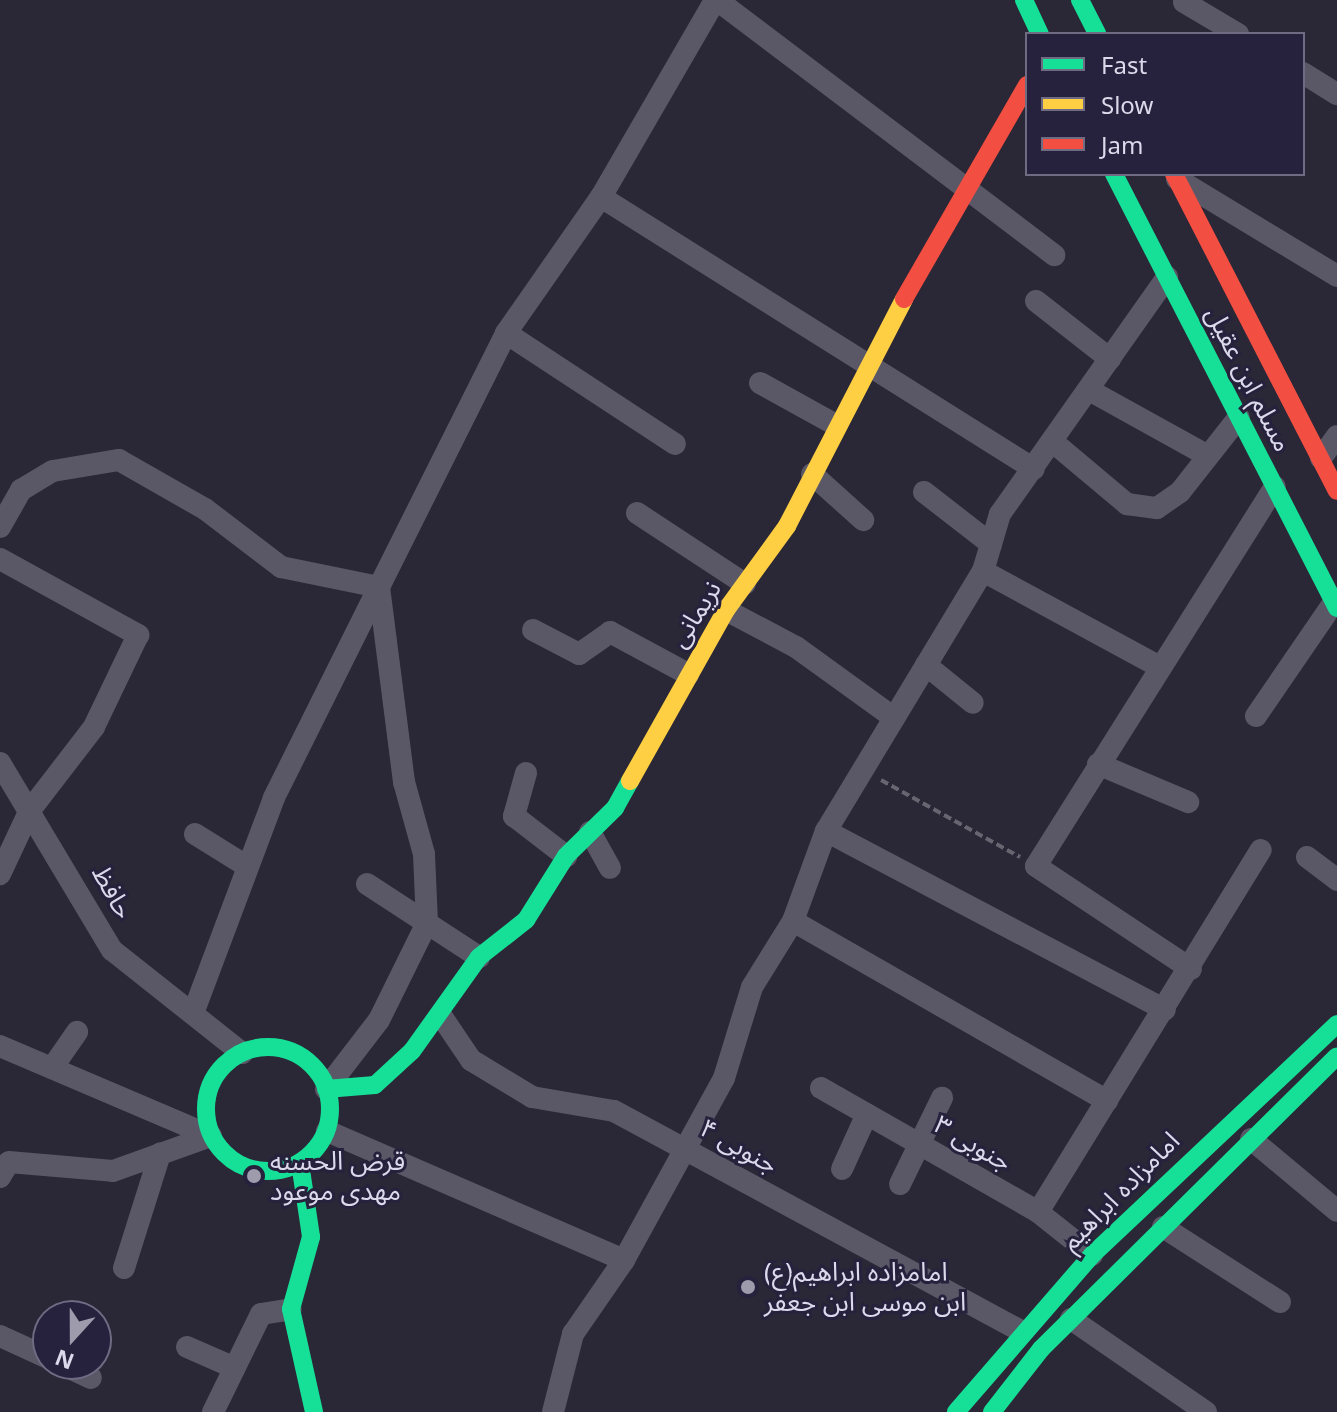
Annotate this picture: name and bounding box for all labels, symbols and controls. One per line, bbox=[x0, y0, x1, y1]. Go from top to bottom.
legend bbox=[1025, 32, 1305, 176]
text: Fast bbox=[1101, 48, 1147, 81]
text: Slow bbox=[1101, 88, 1153, 121]
text: Jam bbox=[1101, 128, 1143, 161]
street label: مسلم ابن عقیل bbox=[1199, 301, 1299, 457]
street label: نریمانی bbox=[662, 575, 728, 653]
street label: حافظ bbox=[86, 860, 140, 924]
street label: ۳ جنوبی bbox=[929, 1108, 1017, 1178]
street label: ۴ جنوبی bbox=[695, 1112, 783, 1180]
street label: امامزاده ابراهیم bbox=[1054, 1125, 1186, 1257]
place label: قرض الحسنه مهدی موعود bbox=[270, 1145, 405, 1206]
marker: قرض الحسنه مهدی موعود bbox=[245, 1167, 263, 1185]
place label: (ع)امامزاده ابراهیم ابن موسی ابن جعفر bbox=[764, 1256, 966, 1318]
marker: (ع)امامزاده ابراهیم ابن موسی ابن جعفر bbox=[739, 1278, 757, 1296]
north arrow bbox=[32, 1300, 112, 1380]
text: N bbox=[50, 1343, 78, 1378]

